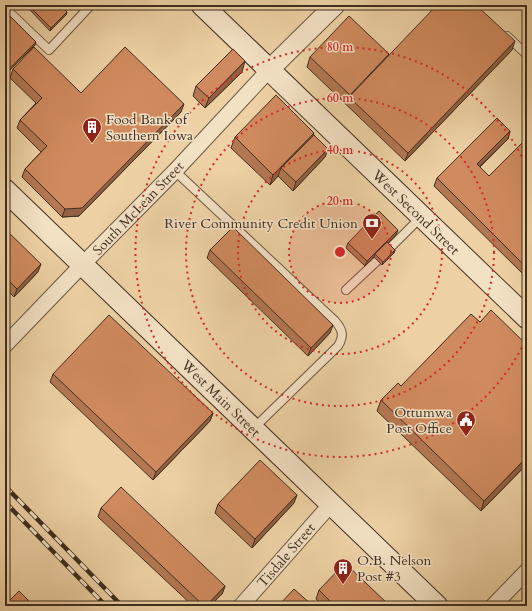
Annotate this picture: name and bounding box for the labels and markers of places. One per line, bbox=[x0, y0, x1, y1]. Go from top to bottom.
place label: Food Bank of Southern Iowa bbox=[106, 110, 193, 145]
building icon: Food Bank of Southern Iowa bbox=[81, 116, 103, 144]
bank icon: River Community Credit Union bbox=[361, 212, 383, 240]
place label: River Community Credit Union bbox=[164, 214, 358, 233]
centre of rings bbox=[333, 245, 347, 259]
place label: Ottumwa Post Office bbox=[386, 403, 452, 438]
public building icon: Ottumwa Post Office bbox=[455, 409, 477, 437]
place label: O.B. Nelson Post #3 bbox=[357, 551, 432, 586]
building icon: O.B. Nelson Post #3 bbox=[332, 557, 354, 585]

